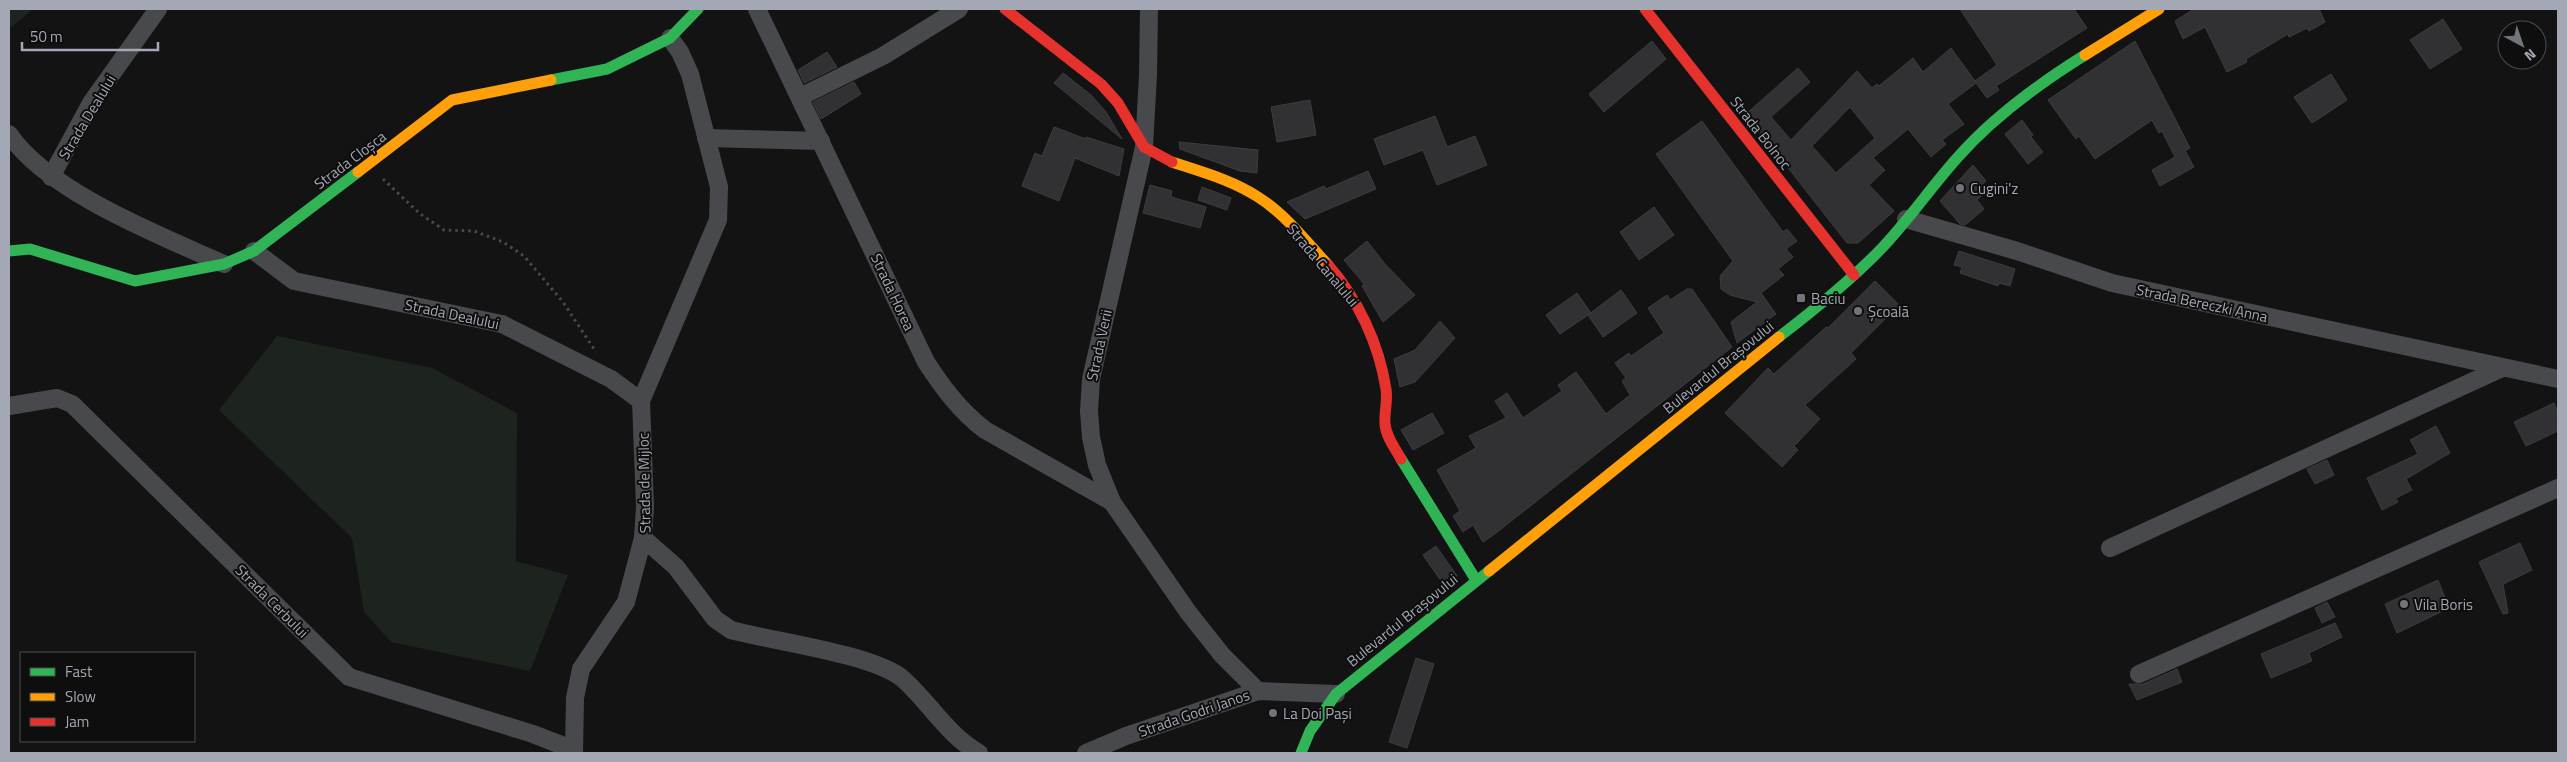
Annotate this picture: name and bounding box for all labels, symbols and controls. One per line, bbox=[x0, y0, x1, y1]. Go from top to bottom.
scale bar bbox=[22, 20, 159, 52]
north arrow bbox=[2497, 20, 2547, 70]
text: 50 m bbox=[30, 25, 63, 48]
text: N bbox=[2520, 44, 2541, 67]
street label: Strada Dealului bbox=[53, 70, 121, 164]
street label: Strada Bolnoc bbox=[1725, 91, 1797, 175]
street label: Strada Cloșca bbox=[309, 125, 391, 195]
place label: Cugini'z bbox=[1970, 177, 2018, 200]
marker: Cugini'z bbox=[1954, 182, 1966, 194]
street label: Strada Canalului bbox=[1281, 218, 1365, 312]
street label: Strada Horea bbox=[865, 250, 921, 335]
street label: Strada Bereczki Anna bbox=[2134, 278, 2270, 328]
place label: Baciu bbox=[1811, 287, 1846, 310]
marker: Baciu bbox=[1795, 292, 1807, 304]
street label: Strada Dealului bbox=[403, 293, 501, 335]
place label: Școală bbox=[1868, 300, 1909, 323]
marker: Școală bbox=[1852, 305, 1864, 317]
street label: Strada Verii bbox=[1080, 307, 1118, 383]
street label: Bulevardul Brașovului bbox=[1658, 315, 1778, 419]
street label: Strada de Mijloc bbox=[632, 432, 656, 534]
street label: Strada Cerbului bbox=[230, 559, 314, 643]
street label: Bulevardul Brașovului bbox=[1342, 568, 1462, 672]
place label: Vila Boris bbox=[2414, 593, 2473, 616]
marker: Vila Boris bbox=[2398, 598, 2410, 610]
legend bbox=[20, 652, 195, 742]
text: Fast bbox=[65, 660, 93, 683]
street label: Strada Godri Janos bbox=[1135, 683, 1253, 743]
text: Slow bbox=[65, 685, 96, 708]
place label: La Doi Pași bbox=[1283, 702, 1352, 725]
marker: La Doi Pași bbox=[1267, 707, 1279, 719]
text: Jam bbox=[65, 710, 89, 733]

